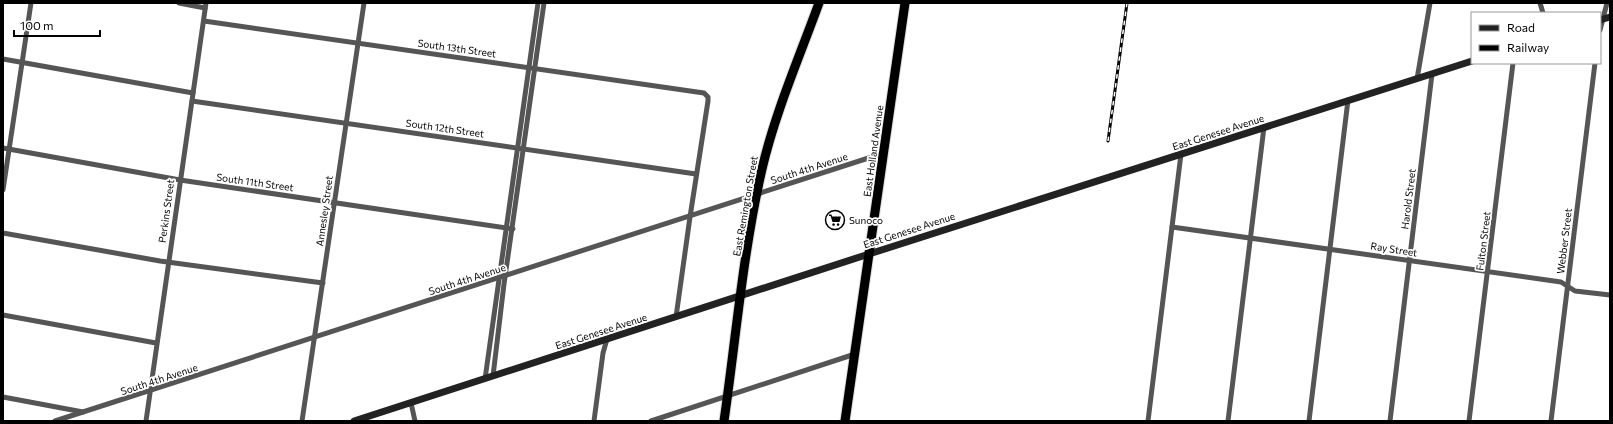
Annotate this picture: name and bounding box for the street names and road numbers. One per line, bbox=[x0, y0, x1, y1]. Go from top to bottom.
street label: South 13th Street bbox=[417, 37, 497, 59]
street label: East Holland Avenue bbox=[861, 104, 885, 198]
street label: East Genesee Avenue bbox=[1171, 112, 1265, 152]
street label: South 12th Street bbox=[405, 117, 485, 139]
street label: South 4th Avenue bbox=[769, 150, 849, 186]
street label: East Remington Street bbox=[730, 155, 760, 257]
street label: Harold Street bbox=[1398, 168, 1418, 230]
street label: South 11th Street bbox=[216, 171, 294, 193]
street label: Annesley Street bbox=[313, 175, 335, 247]
street label: Perkins Street bbox=[156, 179, 176, 243]
street label: Webber Street bbox=[1554, 207, 1574, 275]
street label: East Genesee Avenue bbox=[862, 210, 956, 250]
street label: Fulton Street bbox=[1473, 211, 1493, 271]
street label: Ray Street bbox=[1370, 239, 1418, 259]
street label: South 4th Avenue bbox=[427, 261, 507, 297]
street label: East Genesee Avenue bbox=[554, 311, 648, 351]
street label: South 4th Avenue bbox=[119, 361, 199, 397]

